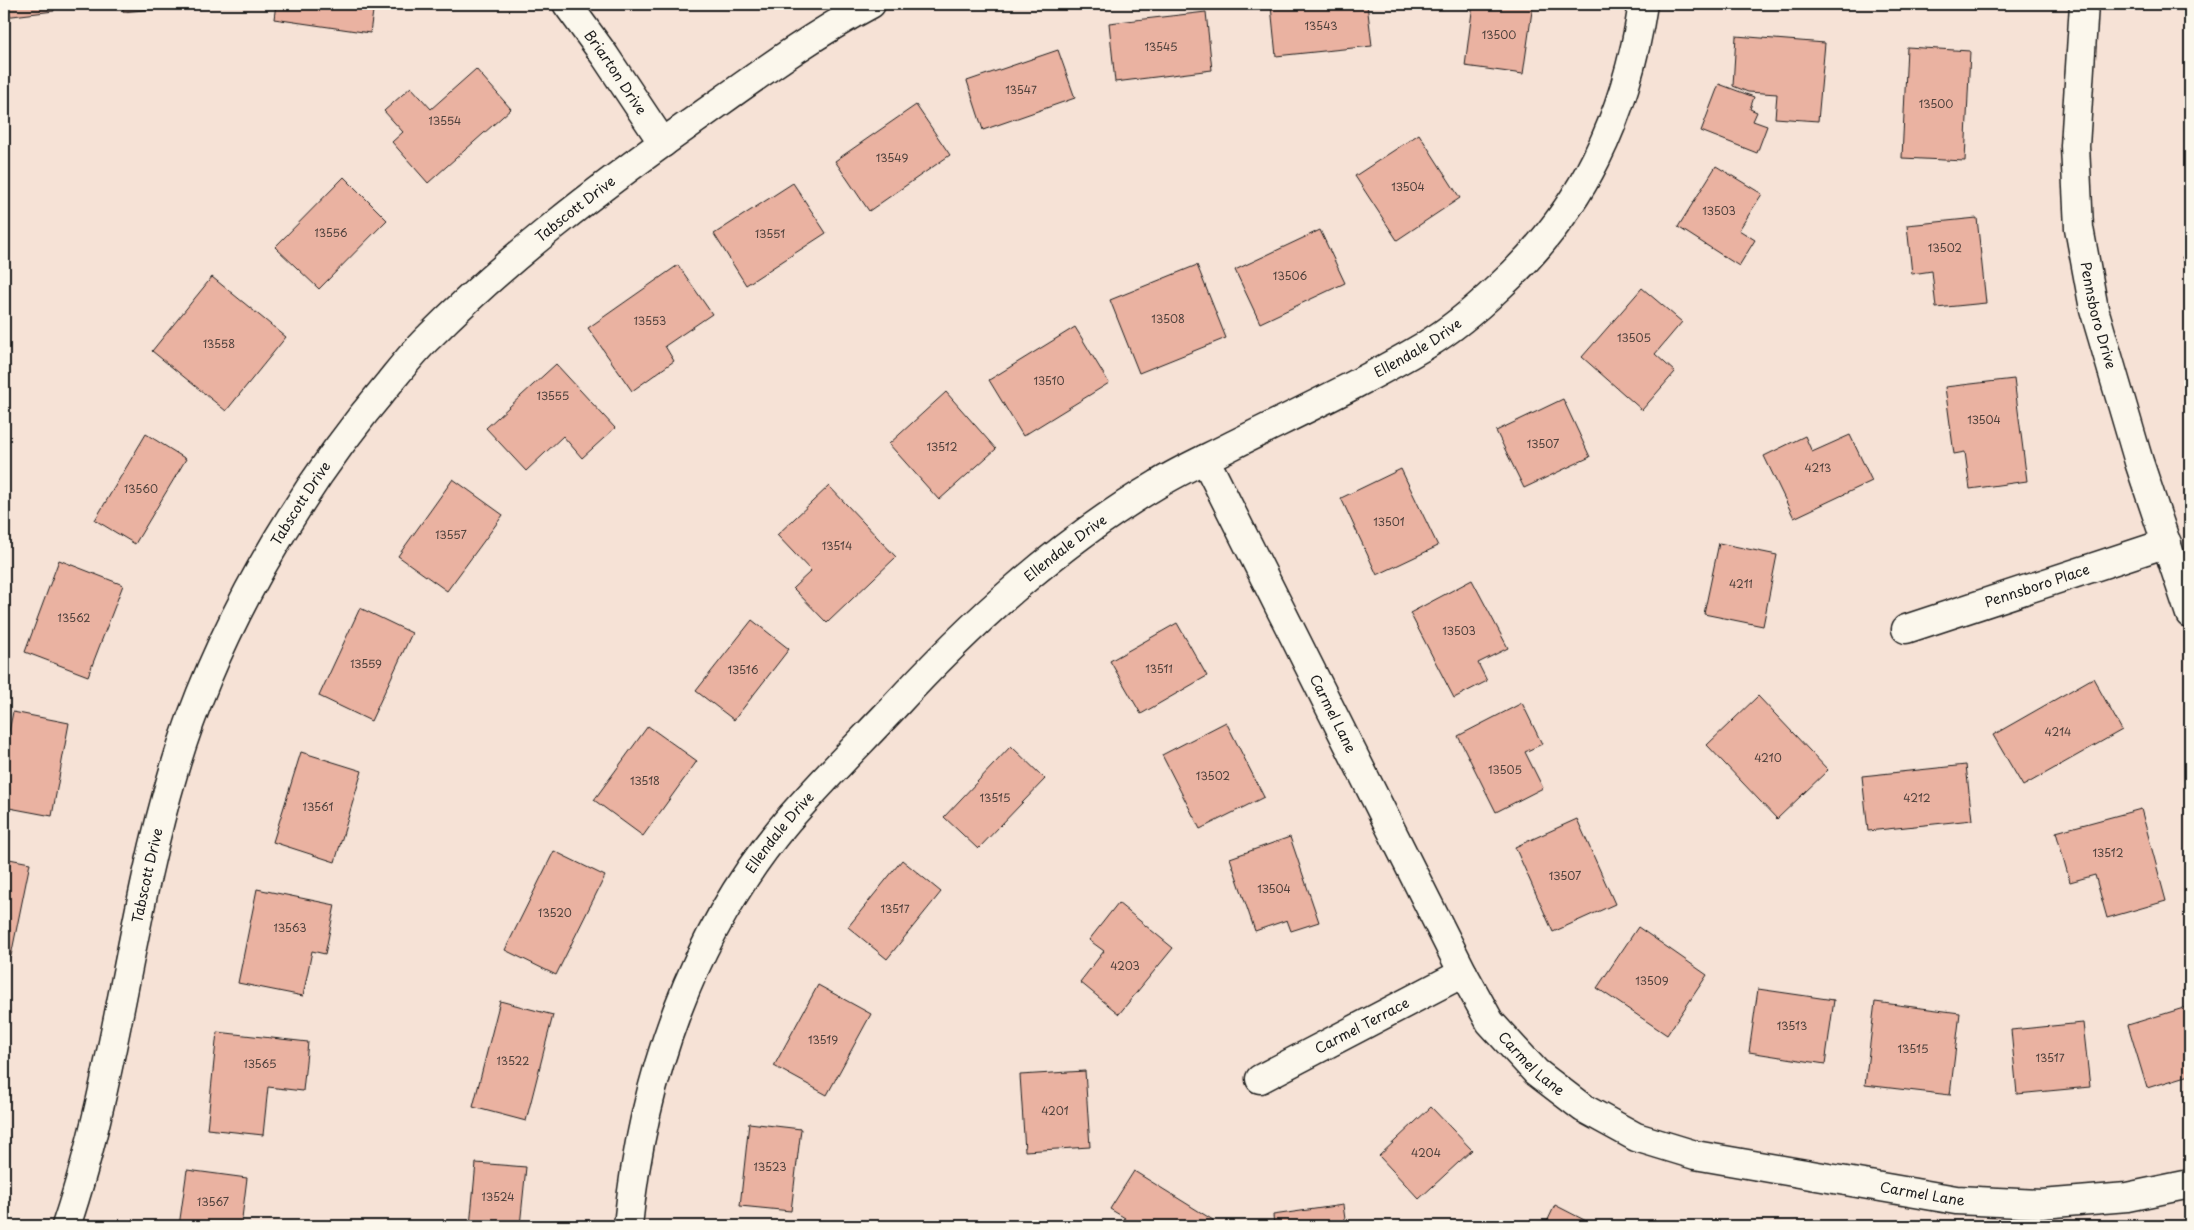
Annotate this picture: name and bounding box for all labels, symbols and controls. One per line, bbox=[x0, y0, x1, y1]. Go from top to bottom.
house number: 13543 bbox=[1305, 17, 1337, 34]
street label: Briarton Drive bbox=[579, 26, 652, 119]
house number: 13500 bbox=[1482, 26, 1516, 43]
house number: 13545 bbox=[1144, 38, 1178, 55]
house number: 13547 bbox=[1005, 81, 1037, 98]
house number: 13500 bbox=[1919, 95, 1953, 112]
house number: 13554 bbox=[429, 112, 461, 129]
house number: 13549 bbox=[876, 149, 908, 166]
street label: Tabscott Drive bbox=[530, 170, 619, 247]
house number: 13504 bbox=[1391, 178, 1425, 195]
house number: 13503 bbox=[1702, 202, 1736, 219]
house number: 13556 bbox=[314, 224, 348, 241]
house number: 13551 bbox=[755, 225, 785, 242]
house number: 13502 bbox=[1928, 239, 1962, 256]
street label: Pennsboro Drive bbox=[2076, 260, 2122, 371]
house number: 13506 bbox=[1273, 267, 1308, 284]
house number: 13508 bbox=[1151, 310, 1185, 327]
house number: 13553 bbox=[634, 312, 666, 329]
street label: Ellendale Drive bbox=[1370, 313, 1466, 383]
house number: 13505 bbox=[1617, 329, 1651, 346]
house number: 13558 bbox=[203, 335, 235, 352]
house number: 13510 bbox=[1033, 372, 1065, 389]
house number: 13555 bbox=[537, 387, 569, 404]
house number: 13504 bbox=[1967, 411, 2001, 428]
house number: 13507 bbox=[1527, 435, 1559, 452]
house number: 13512 bbox=[927, 438, 958, 455]
street label: Tabscott Drive bbox=[265, 457, 335, 549]
house number: 4213 bbox=[1805, 459, 1831, 476]
house number: 13560 bbox=[124, 480, 158, 497]
street label: Ellendale Drive bbox=[1019, 509, 1111, 586]
house number: 13501 bbox=[1373, 513, 1405, 530]
house number: 13557 bbox=[435, 526, 467, 543]
house number: 13514 bbox=[822, 537, 852, 554]
street label: Pennsboro Place bbox=[1982, 558, 2092, 612]
house number: 4211 bbox=[1729, 575, 1753, 592]
house number: 13562 bbox=[58, 609, 90, 626]
house number: 13503 bbox=[1442, 622, 1476, 639]
house number: 13559 bbox=[350, 655, 382, 672]
house number: 13511 bbox=[1145, 660, 1173, 677]
house number: 13516 bbox=[728, 661, 759, 678]
street label: Carmel Lane bbox=[1305, 671, 1362, 757]
house number: 4214 bbox=[2045, 723, 2071, 740]
house number: 4210 bbox=[1754, 749, 1782, 766]
house number: 13505 bbox=[1488, 761, 1522, 778]
house number: 13502 bbox=[1196, 767, 1230, 784]
house number: 13518 bbox=[630, 772, 660, 789]
street label: Ellendale Drive bbox=[740, 787, 818, 877]
house number: 13515 bbox=[980, 789, 1010, 806]
house number: 4212 bbox=[1903, 789, 1931, 806]
house number: 13561 bbox=[303, 798, 333, 815]
street label: Tabscott Drive bbox=[126, 826, 168, 925]
house number: 13512 bbox=[2093, 844, 2124, 861]
house number: 13507 bbox=[1549, 867, 1581, 884]
house number: 13504 bbox=[1257, 880, 1291, 897]
house number: 13517 bbox=[880, 900, 910, 917]
house number: 13520 bbox=[538, 904, 572, 921]
house number: 13563 bbox=[273, 919, 307, 936]
house number: 4203 bbox=[1110, 957, 1140, 974]
house number: 13509 bbox=[1635, 972, 1669, 989]
street label: Carmel Terrace bbox=[1311, 992, 1413, 1059]
house number: 13513 bbox=[1777, 1017, 1807, 1034]
street label: Carmel Lane bbox=[1494, 1026, 1570, 1101]
house number: 13519 bbox=[808, 1031, 838, 1048]
house number: 13515 bbox=[1898, 1040, 1928, 1057]
house number: 13517 bbox=[2035, 1049, 2065, 1066]
house number: 13522 bbox=[497, 1052, 529, 1069]
house number: 13565 bbox=[243, 1055, 277, 1072]
house number: 4201 bbox=[1041, 1102, 1069, 1119]
house number: 4204 bbox=[1411, 1144, 1441, 1161]
house number: 13523 bbox=[753, 1158, 787, 1175]
street label: Carmel Lane bbox=[1878, 1176, 1965, 1210]
house number: 13524 bbox=[482, 1188, 514, 1205]
house number: 13567 bbox=[197, 1193, 229, 1210]

